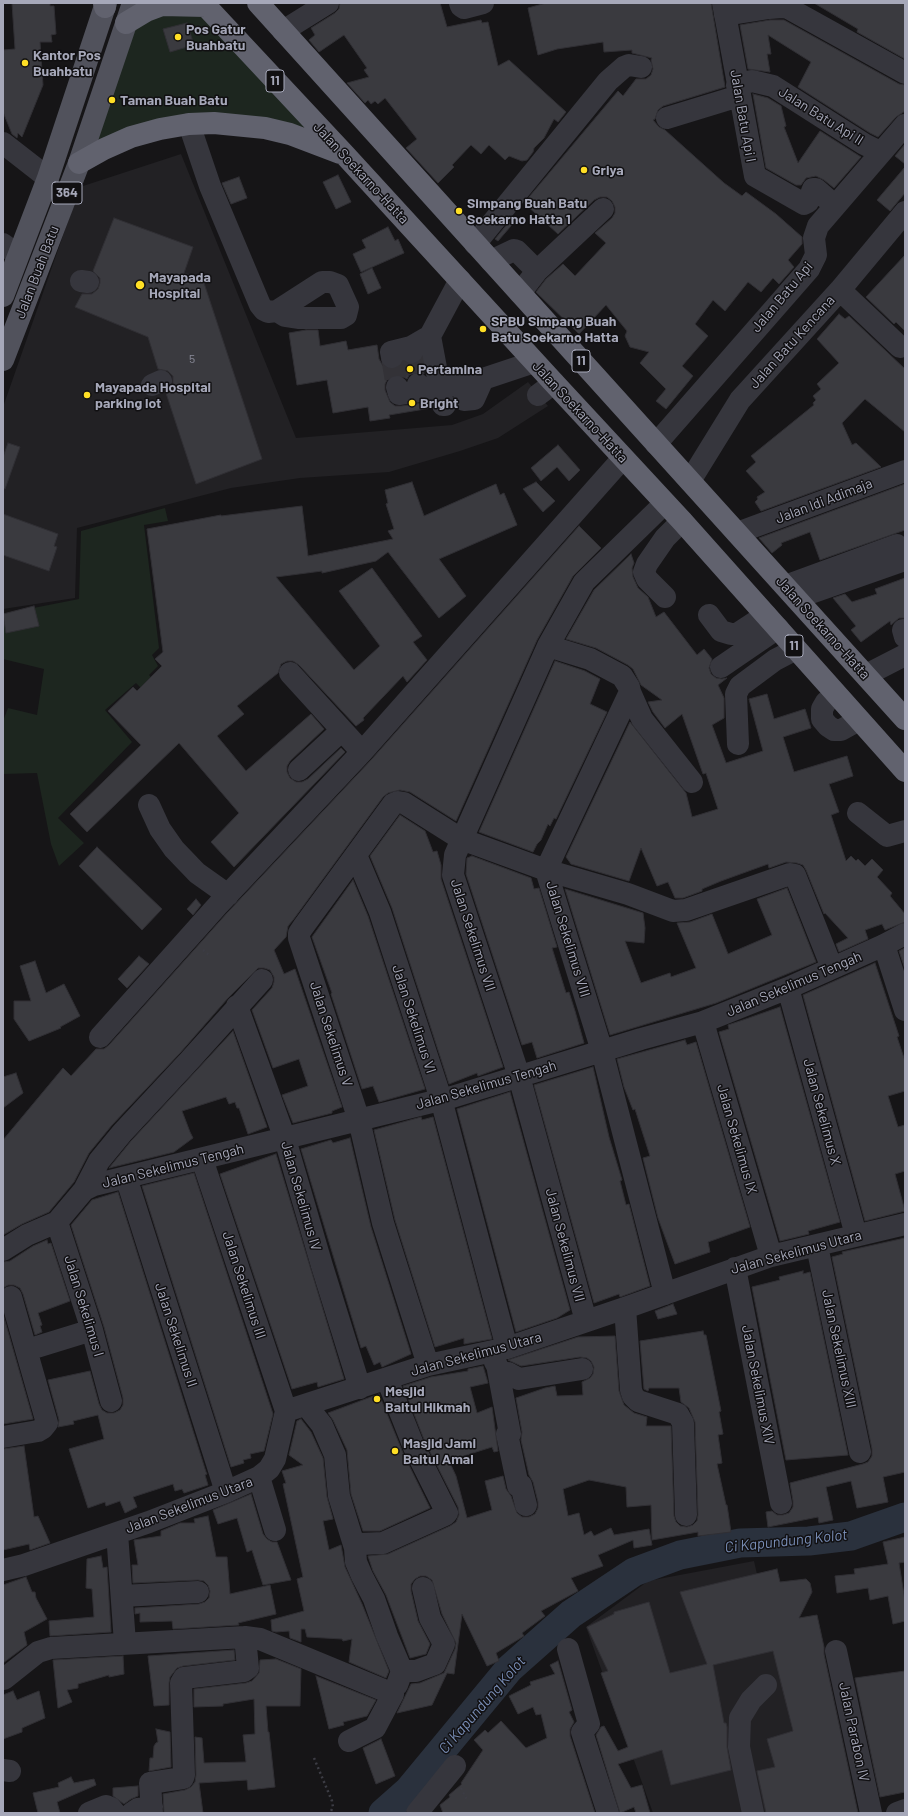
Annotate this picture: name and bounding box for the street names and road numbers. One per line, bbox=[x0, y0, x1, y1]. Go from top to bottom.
street label: Jalan Batu Api I bbox=[727, 69, 759, 163]
road number: 11 bbox=[266, 70, 284, 92]
street label: Jalan Batu Api II bbox=[775, 83, 867, 149]
street label: Jalan Soekarno-Hatta bbox=[310, 119, 412, 227]
road number: 364 bbox=[52, 182, 82, 204]
street label: Jalan Buah Batu bbox=[12, 223, 62, 321]
street label: Jalan Batu Api bbox=[748, 258, 816, 336]
street label: Jalan Batu Kencana bbox=[746, 292, 838, 392]
road number: 11 bbox=[572, 350, 590, 372]
street label: Jalan Soekarno-Hatta bbox=[529, 358, 631, 466]
street label: Jalan Idi Adimaja bbox=[773, 475, 875, 527]
street label: Jalan Soekarno-Hatta bbox=[772, 573, 874, 683]
road number: 11 bbox=[785, 635, 803, 657]
street label: Jalan Sekelimus VII bbox=[447, 877, 499, 993]
street label: Jalan Sekelimus VIII bbox=[542, 879, 594, 999]
street label: Jalan Sekelimus Tengah bbox=[724, 948, 864, 1020]
street label: Jalan Sekelimus VI bbox=[389, 963, 439, 1075]
street label: Jalan Sekelimus V bbox=[306, 979, 356, 1089]
street label: Jalan Sekelimus Tengah bbox=[414, 1057, 558, 1113]
street label: Jalan Sekelimus X bbox=[800, 1057, 844, 1167]
street label: Jalan Sekelimus IX bbox=[713, 1082, 761, 1196]
street label: Jalan Sekelimus IV bbox=[277, 1139, 325, 1253]
street label: Jalan Sekelimus Tengah bbox=[100, 1140, 246, 1192]
street label: Jalan Sekelimus VII bbox=[542, 1186, 588, 1304]
street label: Jalan Sekelimus Utara bbox=[729, 1226, 863, 1278]
street label: Jalan Sekelimus III bbox=[219, 1229, 269, 1341]
street label: Jalan Sekelimus I bbox=[61, 1253, 107, 1359]
street label: Jalan Sekelimus II bbox=[151, 1281, 201, 1389]
street label: Jalan Sekelimus XIII bbox=[818, 1288, 860, 1410]
street label: Jalan Sekelimus XIV bbox=[738, 1324, 778, 1446]
street label: Jalan Sekelimus Utara bbox=[409, 1328, 543, 1380]
street label: Jalan Sekelimus Utara bbox=[123, 1473, 255, 1537]
street label: Jalan Parabon IV bbox=[835, 1681, 873, 1783]

